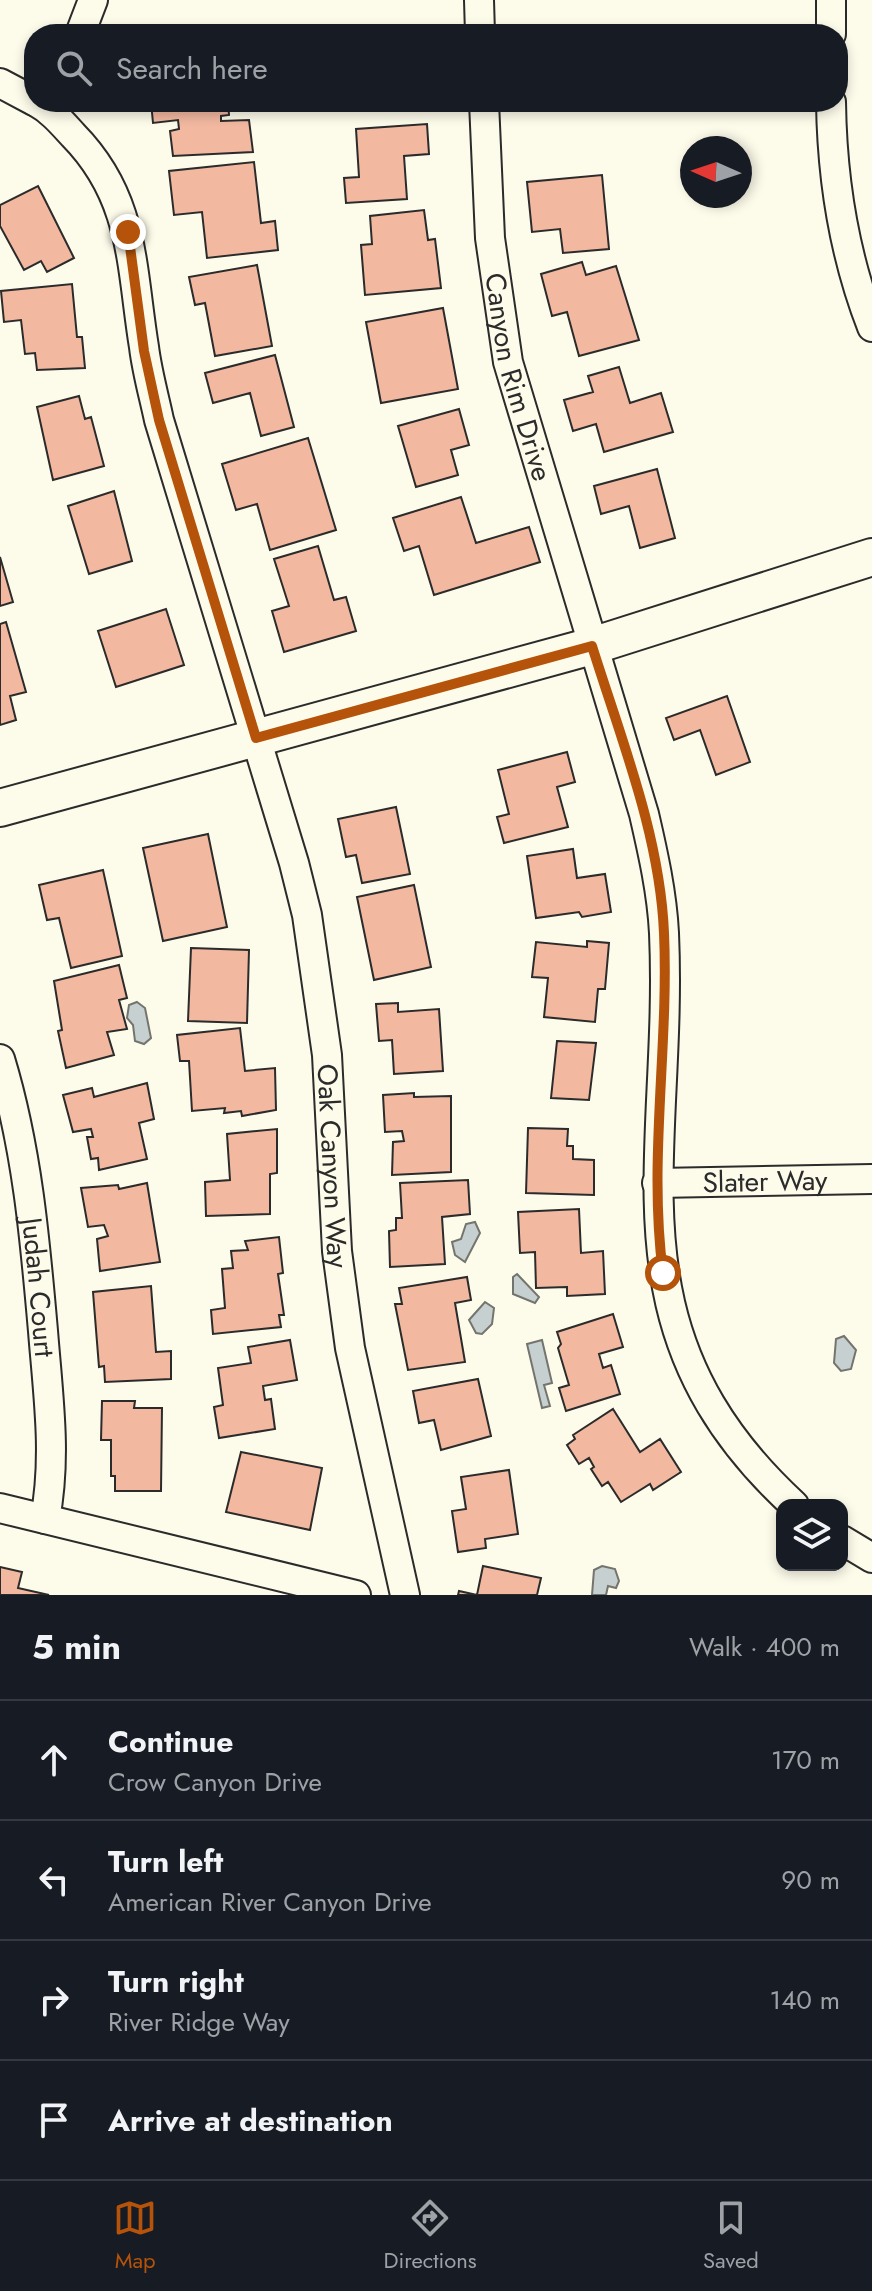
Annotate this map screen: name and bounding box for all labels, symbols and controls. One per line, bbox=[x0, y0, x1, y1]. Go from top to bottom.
search box bbox=[24, 24, 848, 112]
icon: search bbox=[52, 46, 96, 90]
text: Search here bbox=[116, 47, 268, 90]
north arrow bbox=[680, 136, 752, 208]
route end bbox=[110, 214, 146, 250]
street label: Canyon Rim Drive bbox=[474, 270, 563, 486]
street label: Oak Canyon Way bbox=[306, 1063, 359, 1271]
street label: Slater Way bbox=[702, 1160, 829, 1203]
street label: Judah Court bbox=[10, 1212, 65, 1359]
route start bbox=[645, 1255, 681, 1291]
map controls bbox=[776, 1499, 848, 1571]
button: layers bbox=[776, 1499, 848, 1571]
text: 5 min bbox=[32, 1623, 121, 1672]
text: Walk · 400 m bbox=[689, 1628, 840, 1666]
text: Continue bbox=[108, 1720, 234, 1763]
icon: ahead bbox=[32, 1738, 76, 1782]
text: 170 m bbox=[771, 1741, 840, 1779]
text: Crow Canyon Drive bbox=[108, 1763, 322, 1801]
text: Turn left bbox=[108, 1840, 223, 1883]
icon: left bbox=[32, 1858, 76, 1902]
text: 90 m bbox=[781, 1861, 840, 1899]
text: American River Canyon Drive bbox=[108, 1883, 432, 1921]
text: Turn right bbox=[108, 1960, 244, 2003]
icon: right bbox=[32, 1978, 76, 2022]
text: 140 m bbox=[769, 1981, 840, 2019]
text: River Ridge Way bbox=[108, 2003, 290, 2041]
icon: arrive bbox=[32, 2098, 76, 2142]
text: Arrive at destination bbox=[108, 2099, 393, 2142]
tab: Map bbox=[113, 2196, 157, 2276]
tab: Directions bbox=[384, 2196, 477, 2276]
tab: Saved bbox=[703, 2196, 759, 2276]

